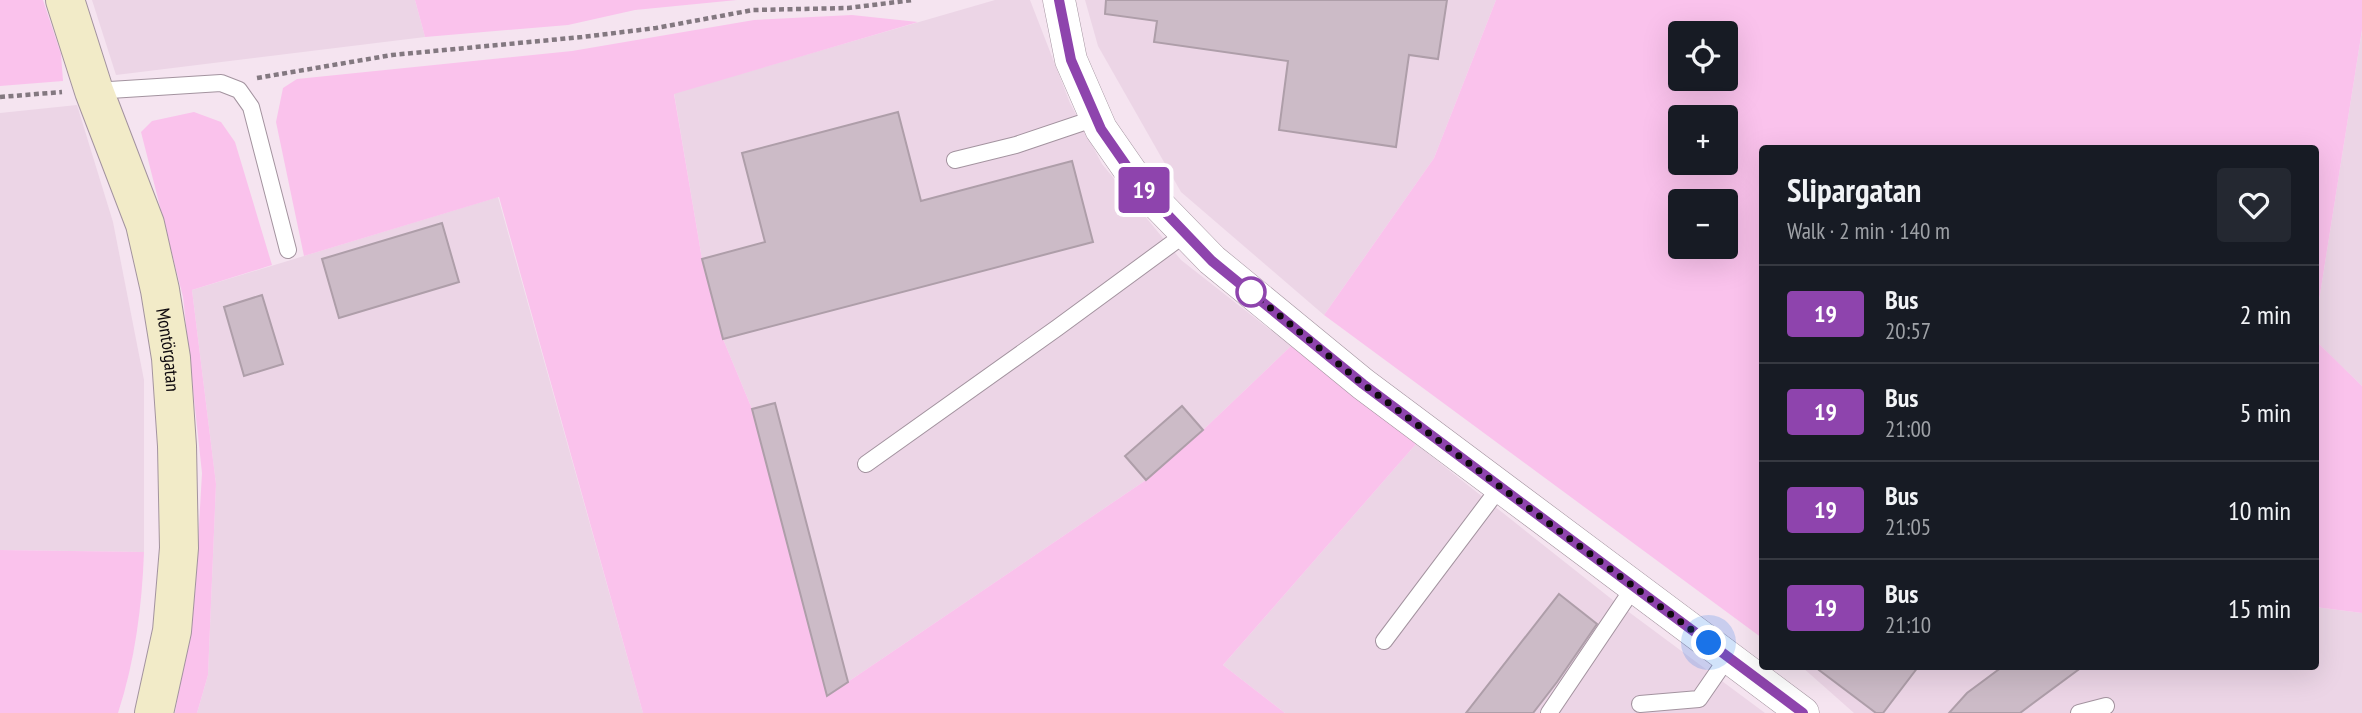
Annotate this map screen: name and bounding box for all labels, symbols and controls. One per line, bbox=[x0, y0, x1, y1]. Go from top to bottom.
map controls bbox=[1668, 21, 1738, 259]
button: locate bbox=[1668, 21, 1738, 91]
button: + bbox=[1668, 105, 1738, 175]
line badge: 19 bbox=[1112, 167, 1176, 213]
text: Slipargatan bbox=[1787, 168, 1921, 211]
button: heart bbox=[2217, 168, 2291, 242]
text: 19 bbox=[1133, 174, 1155, 205]
button: − bbox=[1668, 189, 1738, 259]
text: Walk · 2 min · 140 m bbox=[1787, 216, 1950, 245]
unlabelled marker bbox=[1236, 277, 1266, 307]
text: Bus bbox=[1885, 283, 1918, 316]
text: 19 bbox=[1814, 298, 1837, 329]
text: 2 min bbox=[2240, 298, 2291, 331]
street label: Montörgatan bbox=[151, 306, 185, 392]
text: 20:57 bbox=[1885, 316, 1931, 345]
text: Bus bbox=[1885, 381, 1918, 414]
text: 19 bbox=[1814, 396, 1837, 427]
text: 5 min bbox=[2240, 396, 2291, 429]
text: 21:00 bbox=[1885, 414, 1931, 443]
text: Bus bbox=[1885, 479, 1918, 512]
text: 19 bbox=[1814, 494, 1837, 525]
text: 10 min bbox=[2228, 494, 2291, 527]
text: 21:05 bbox=[1885, 512, 1931, 541]
text: Bus bbox=[1885, 577, 1918, 610]
text: 19 bbox=[1814, 592, 1837, 623]
text: 15 min bbox=[2228, 592, 2291, 625]
text: 21:10 bbox=[1885, 610, 1931, 639]
your location bbox=[1691, 625, 1726, 660]

